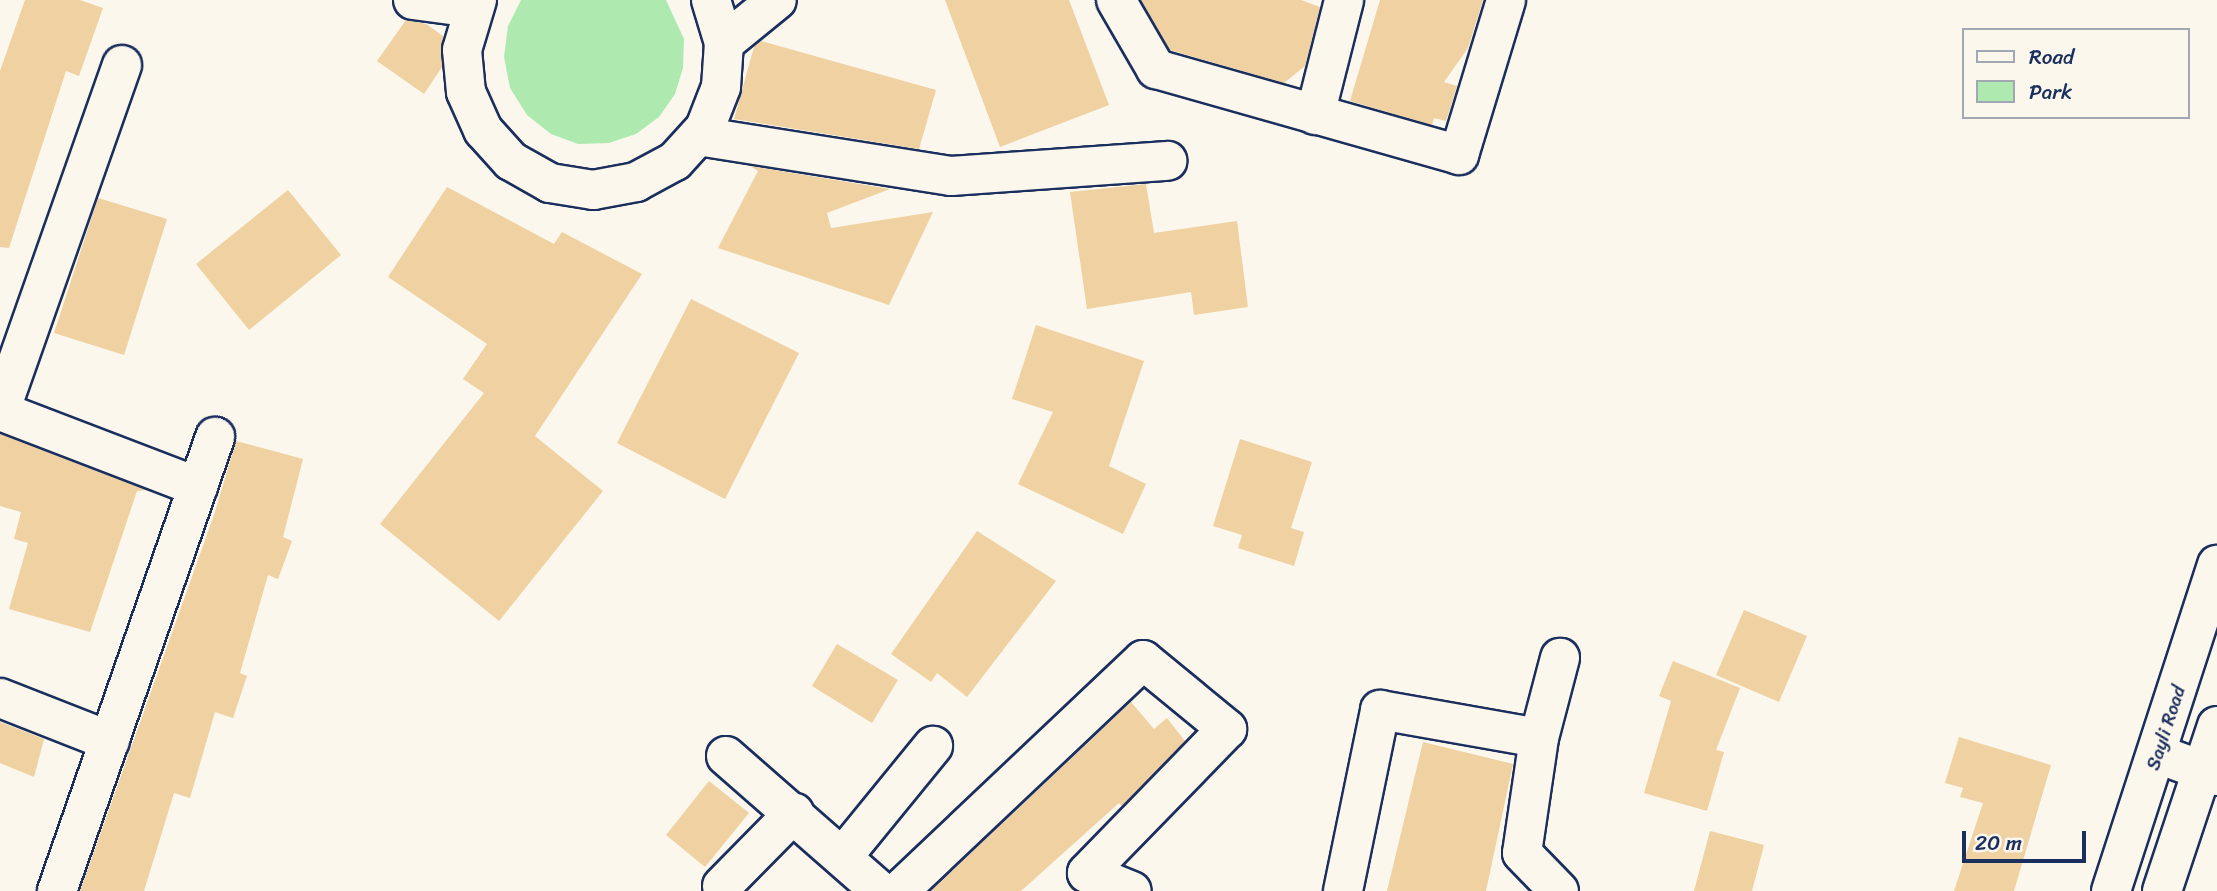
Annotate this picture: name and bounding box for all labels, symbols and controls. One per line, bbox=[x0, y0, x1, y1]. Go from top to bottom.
legend bbox=[1962, 28, 2189, 119]
text: Road bbox=[2029, 38, 2074, 76]
text: Park bbox=[2029, 73, 2072, 111]
street label: Sayli Road bbox=[2142, 683, 2190, 773]
scale bar bbox=[1965, 818, 2089, 862]
text: 20 m bbox=[1975, 824, 2022, 862]

